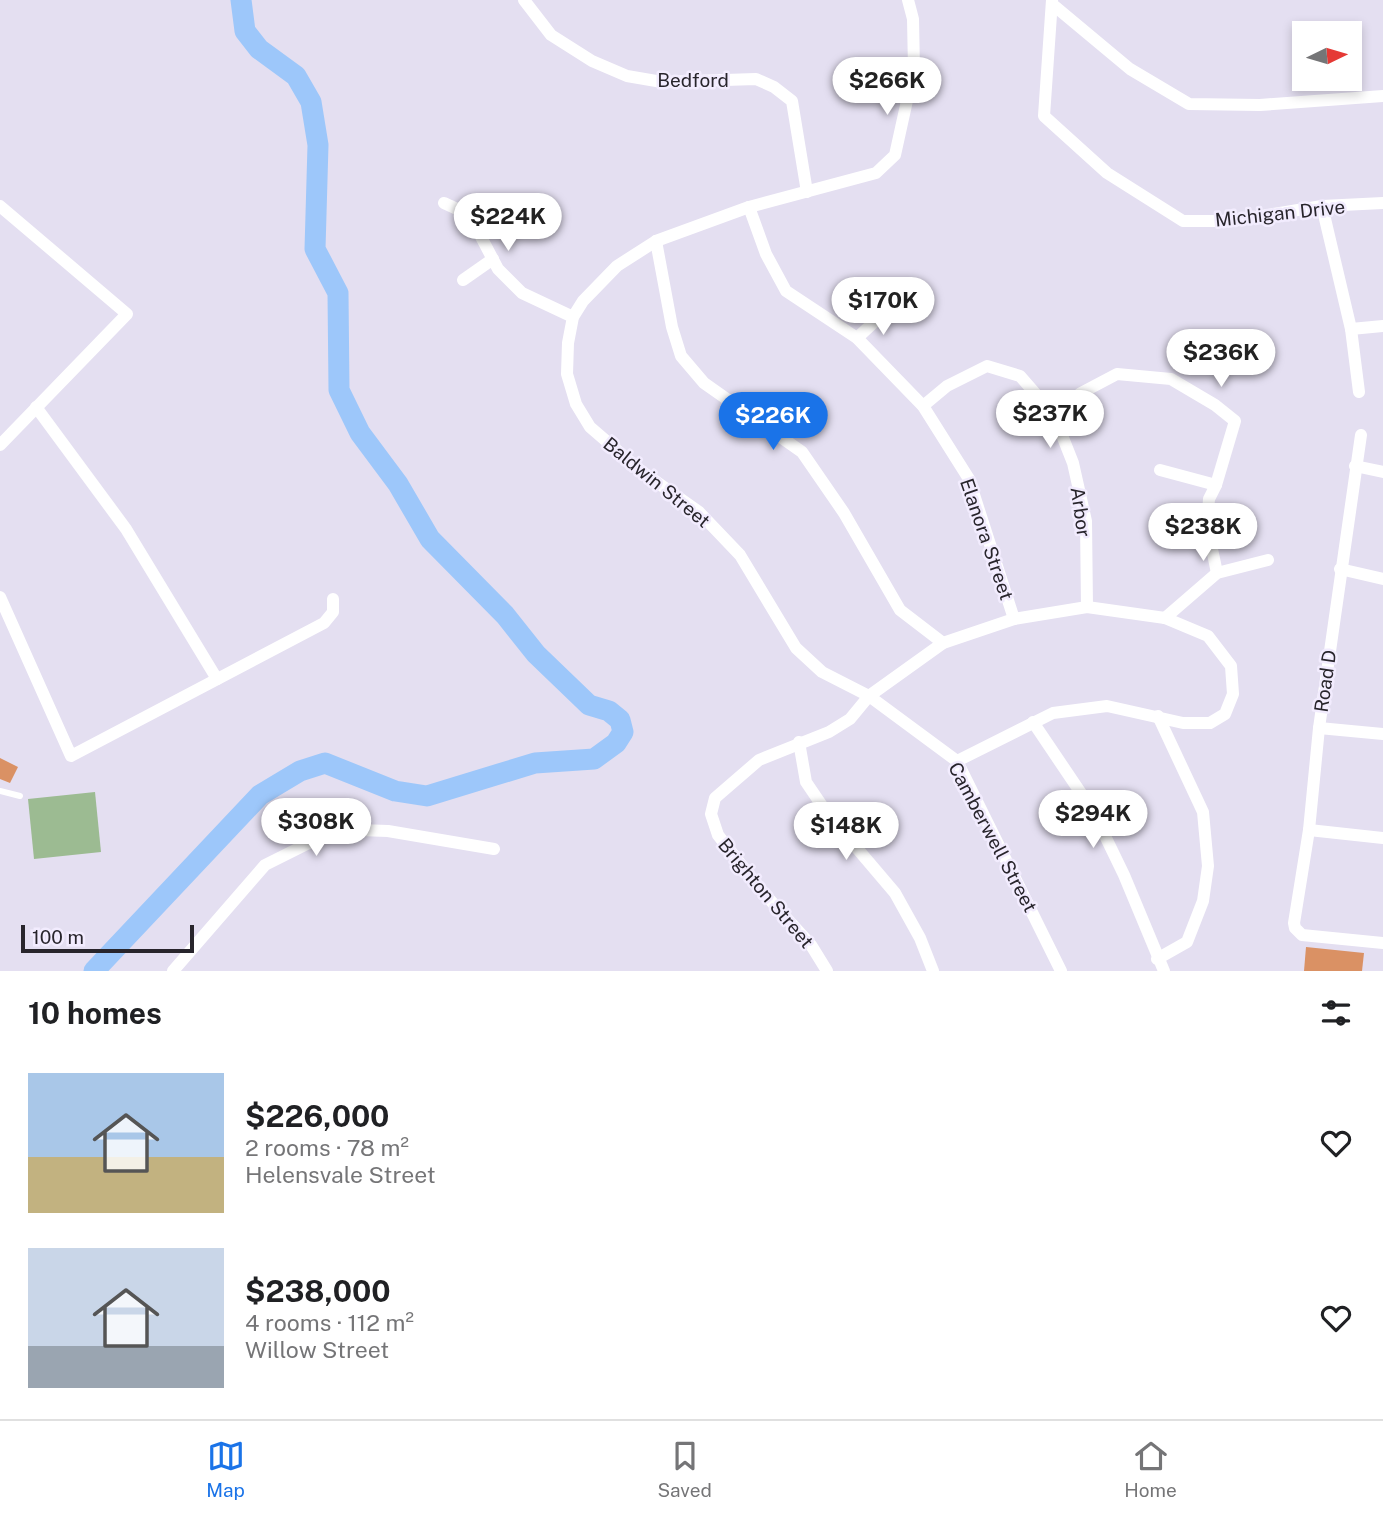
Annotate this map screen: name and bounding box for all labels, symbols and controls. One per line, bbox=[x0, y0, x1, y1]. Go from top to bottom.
north arrow bbox=[1292, 21, 1362, 91]
map controls bbox=[1292, 21, 1362, 91]
pin: $266K bbox=[838, 58, 936, 117]
text: $266K bbox=[848, 66, 926, 93]
street label: Bedford bbox=[657, 69, 729, 91]
pin: $224K bbox=[459, 194, 557, 253]
street label: Michigan Drive bbox=[1214, 195, 1346, 231]
text: $224K bbox=[470, 202, 546, 229]
pin: $170K bbox=[834, 278, 932, 337]
text: $170K bbox=[848, 286, 919, 313]
pin: $236K bbox=[1172, 330, 1270, 389]
text: $236K bbox=[1182, 338, 1260, 365]
pin: $237K bbox=[1001, 391, 1099, 450]
pin: $226K bbox=[724, 392, 822, 452]
text: $237K bbox=[1012, 399, 1088, 426]
text: $226K bbox=[735, 401, 811, 428]
street label: Baldwin Street bbox=[599, 432, 715, 532]
street label: Elanora Street bbox=[956, 475, 1018, 603]
street label: Arbor bbox=[1067, 485, 1095, 539]
pin: $238K bbox=[1154, 504, 1252, 563]
text: $238K bbox=[1164, 512, 1242, 539]
street label: Road D bbox=[1310, 648, 1340, 714]
street label: Camberwell Street bbox=[944, 758, 1042, 916]
pin: $294K bbox=[1044, 790, 1142, 850]
pin: $308K bbox=[267, 798, 365, 858]
text: $294K bbox=[1055, 799, 1131, 826]
pin: $148K bbox=[797, 802, 895, 862]
text: $308K bbox=[277, 807, 355, 834]
text: $148K bbox=[810, 811, 882, 838]
street label: Brighton Street bbox=[714, 834, 818, 952]
scale bar bbox=[21, 922, 194, 954]
text: 100 m bbox=[32, 926, 84, 948]
icon: filters bbox=[1317, 994, 1355, 1032]
text: 10 homes bbox=[28, 995, 162, 1031]
text: $226,000 bbox=[245, 1098, 389, 1134]
icon: home bbox=[84, 1101, 168, 1185]
icon: heart bbox=[1317, 1124, 1355, 1162]
text: 2 rooms · 78 m² bbox=[245, 1134, 409, 1161]
text: Helensvale Street bbox=[245, 1161, 436, 1188]
text: $238,000 bbox=[245, 1273, 391, 1309]
icon: home bbox=[84, 1276, 168, 1360]
icon: heart bbox=[1317, 1299, 1355, 1337]
text: 4 rooms · 112 m² bbox=[245, 1309, 414, 1336]
text: Willow Street bbox=[245, 1336, 389, 1363]
tab: Map bbox=[206, 1437, 245, 1501]
tab: Saved bbox=[657, 1437, 712, 1501]
tab: Home bbox=[1124, 1437, 1177, 1501]

